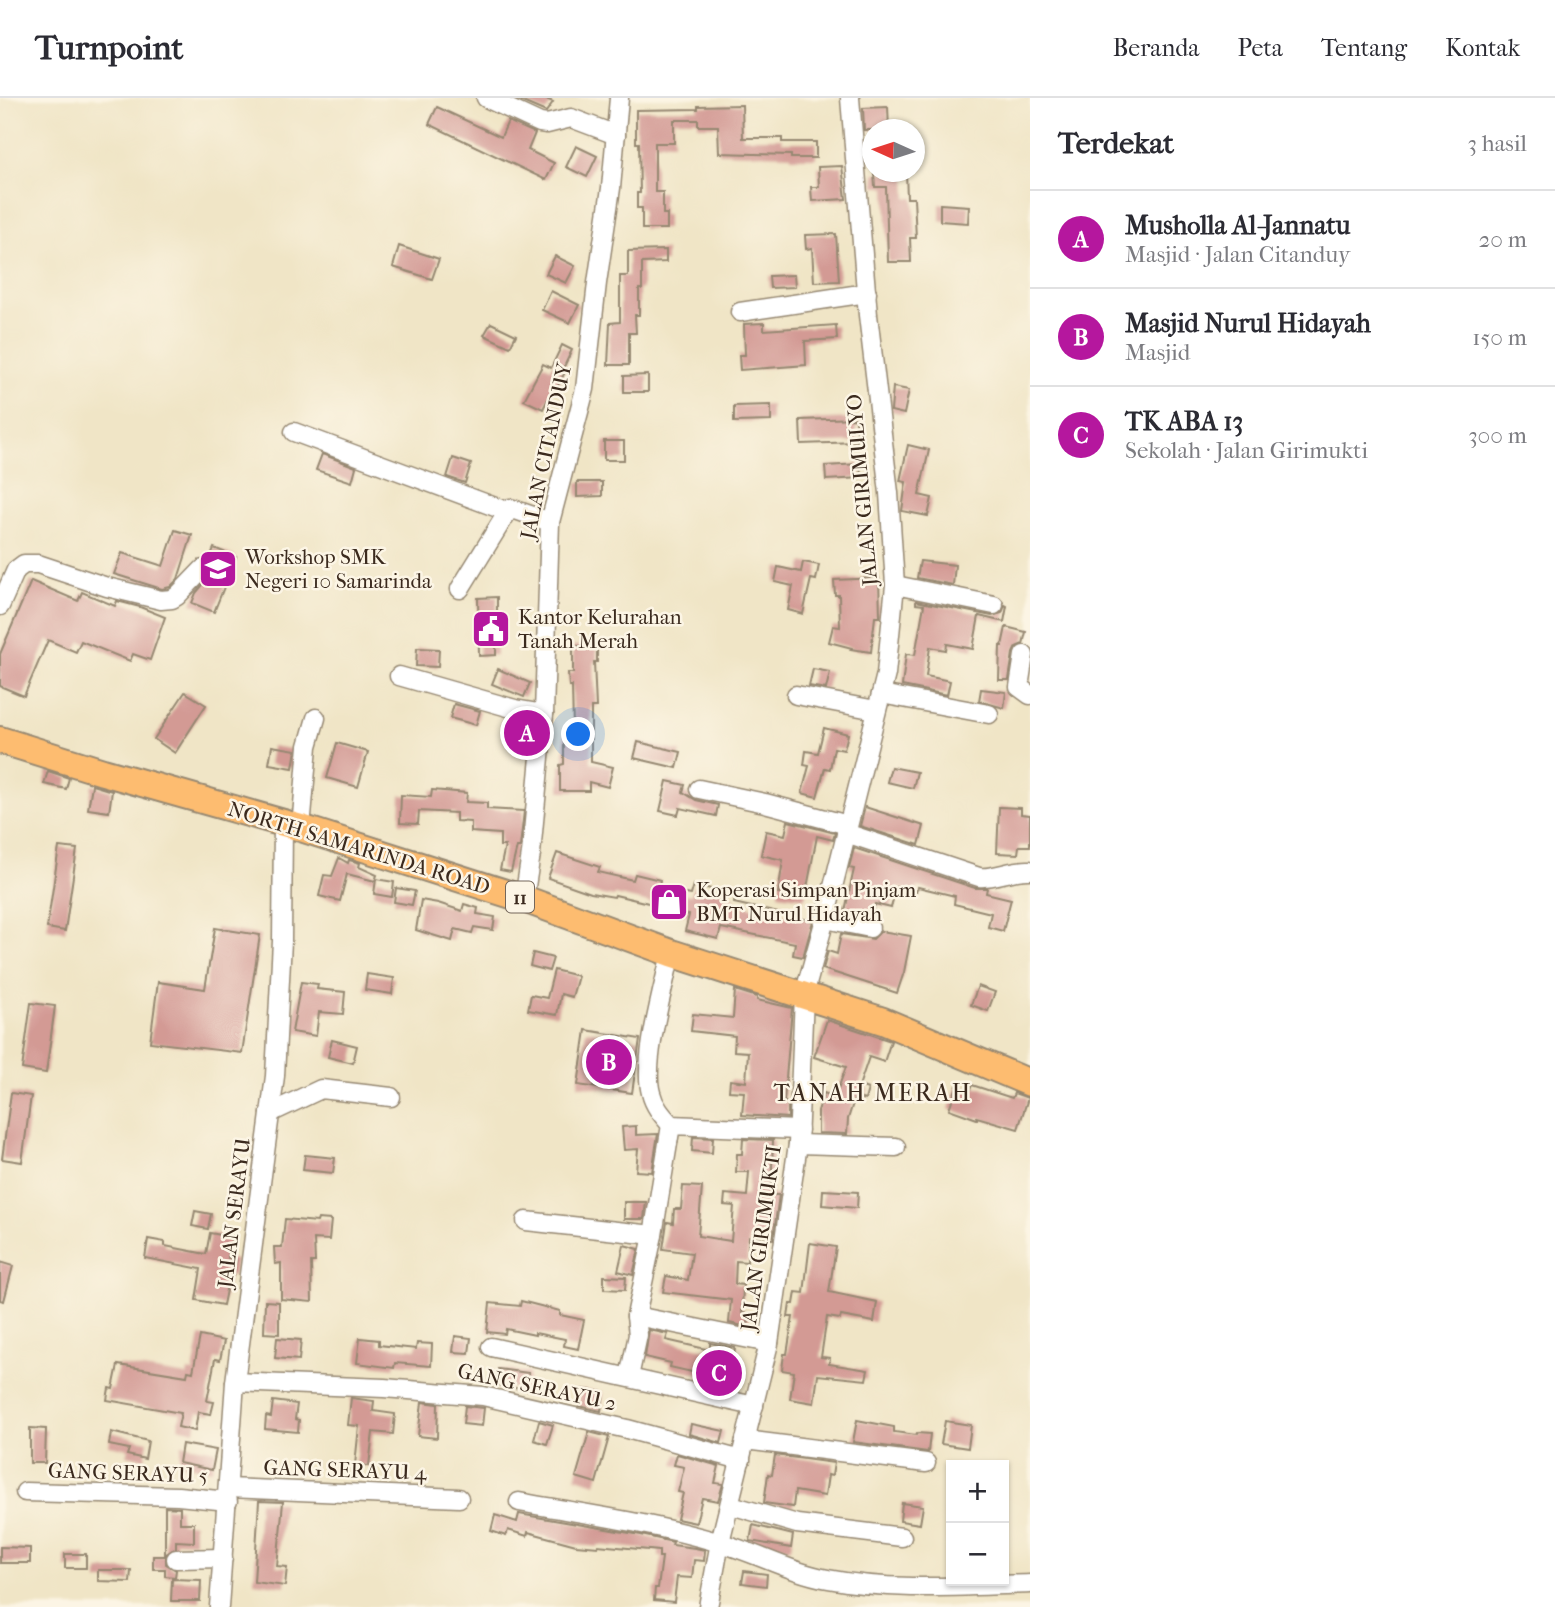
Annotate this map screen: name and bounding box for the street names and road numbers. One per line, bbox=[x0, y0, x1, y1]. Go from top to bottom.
street label: JALAN CITANDUY bbox=[515, 360, 577, 544]
street label: JALAN GIRIMULYO bbox=[842, 393, 883, 589]
street label: NORTH SAMARINDA ROAD bbox=[225, 797, 493, 899]
road number: 11 bbox=[506, 882, 534, 912]
street label: JALAN SERAYU bbox=[213, 1136, 255, 1291]
street label: JALAN GIRIMUKTI bbox=[736, 1144, 786, 1334]
street label: GANG SERAYU 2 bbox=[455, 1358, 619, 1416]
street label: GANG SERAYU 4 bbox=[263, 1455, 428, 1485]
street label: GANG SERAYU 5 bbox=[48, 1458, 208, 1488]

